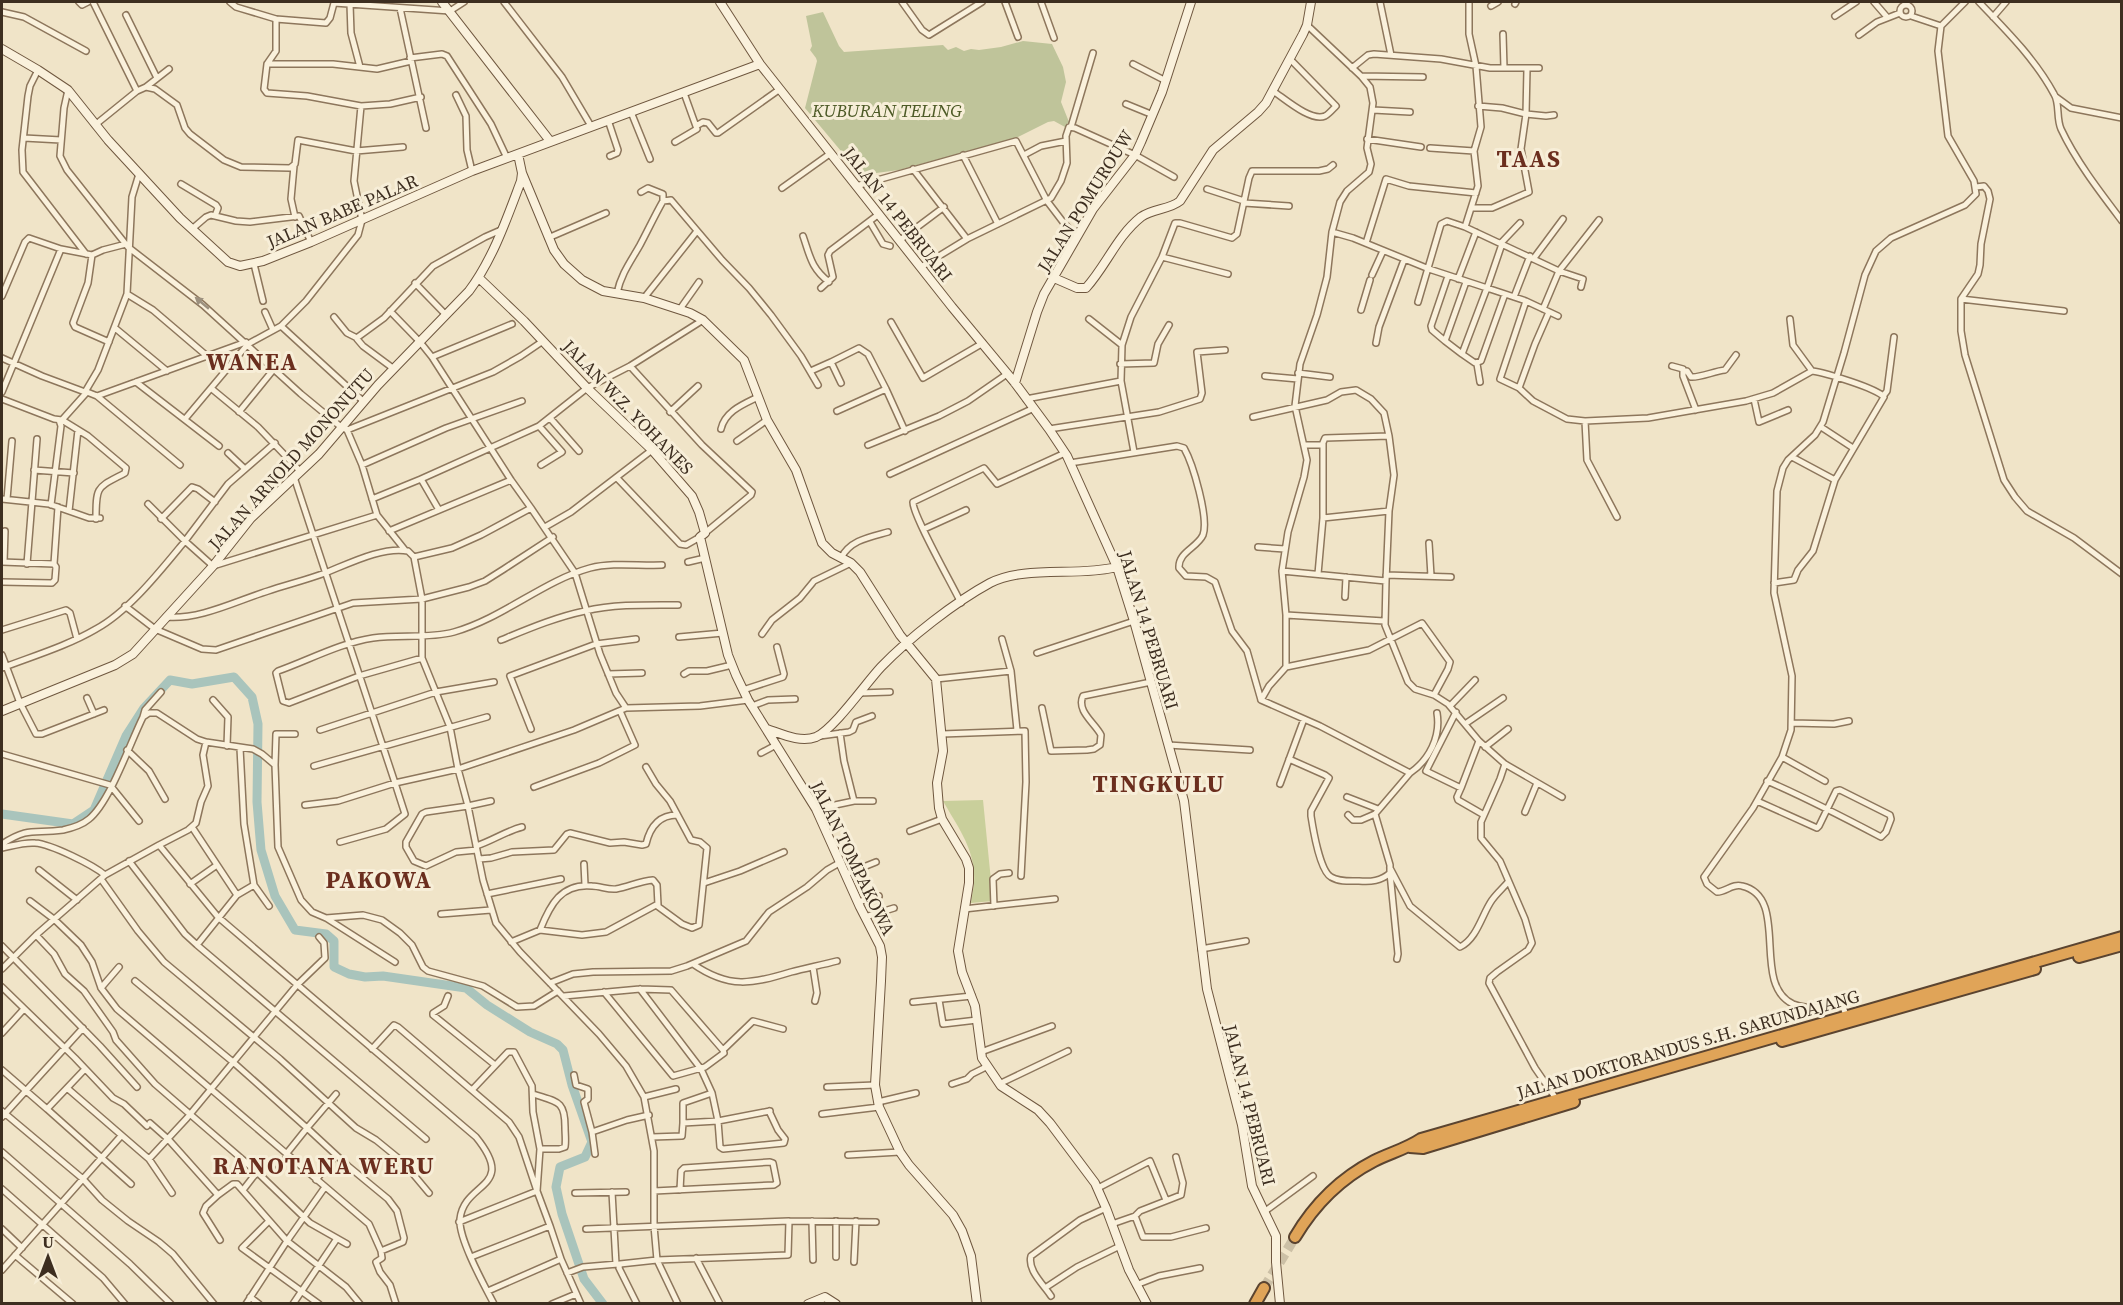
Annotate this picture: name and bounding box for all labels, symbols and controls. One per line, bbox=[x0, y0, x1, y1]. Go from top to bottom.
park label: KUBURAN TELING bbox=[811, 98, 962, 123]
street label: JALAN POMUROUW bbox=[1031, 124, 1139, 278]
street label: JALAN 14 PEBRUARI bbox=[837, 140, 959, 287]
district label: TAAS bbox=[1497, 142, 1561, 175]
street label: JALAN BABE PALAR bbox=[262, 168, 422, 254]
one-way arrow bbox=[194, 297, 210, 310]
street label: JALAN W.Z. YOHANES bbox=[556, 333, 699, 480]
district label: WANEA bbox=[206, 345, 298, 378]
street label: JALAN ARNOLD MONONUTU bbox=[202, 363, 380, 556]
street label: JALAN 14 PEBRUARI bbox=[1113, 546, 1185, 713]
district label: TINGKULU bbox=[1092, 767, 1226, 800]
street label: JALAN TOMPAKOWA bbox=[804, 776, 901, 939]
district label: PAKOWA bbox=[325, 863, 433, 896]
street label: JALAN DOKTORANDUS S.H. SARUNDAJANG bbox=[1513, 983, 1862, 1105]
street label: JALAN 14 PEBRUARI bbox=[1218, 1021, 1282, 1188]
district label: RANOTANA WERU bbox=[213, 1149, 435, 1182]
north arrow bbox=[18, 1227, 78, 1287]
text: U bbox=[42, 1231, 54, 1253]

